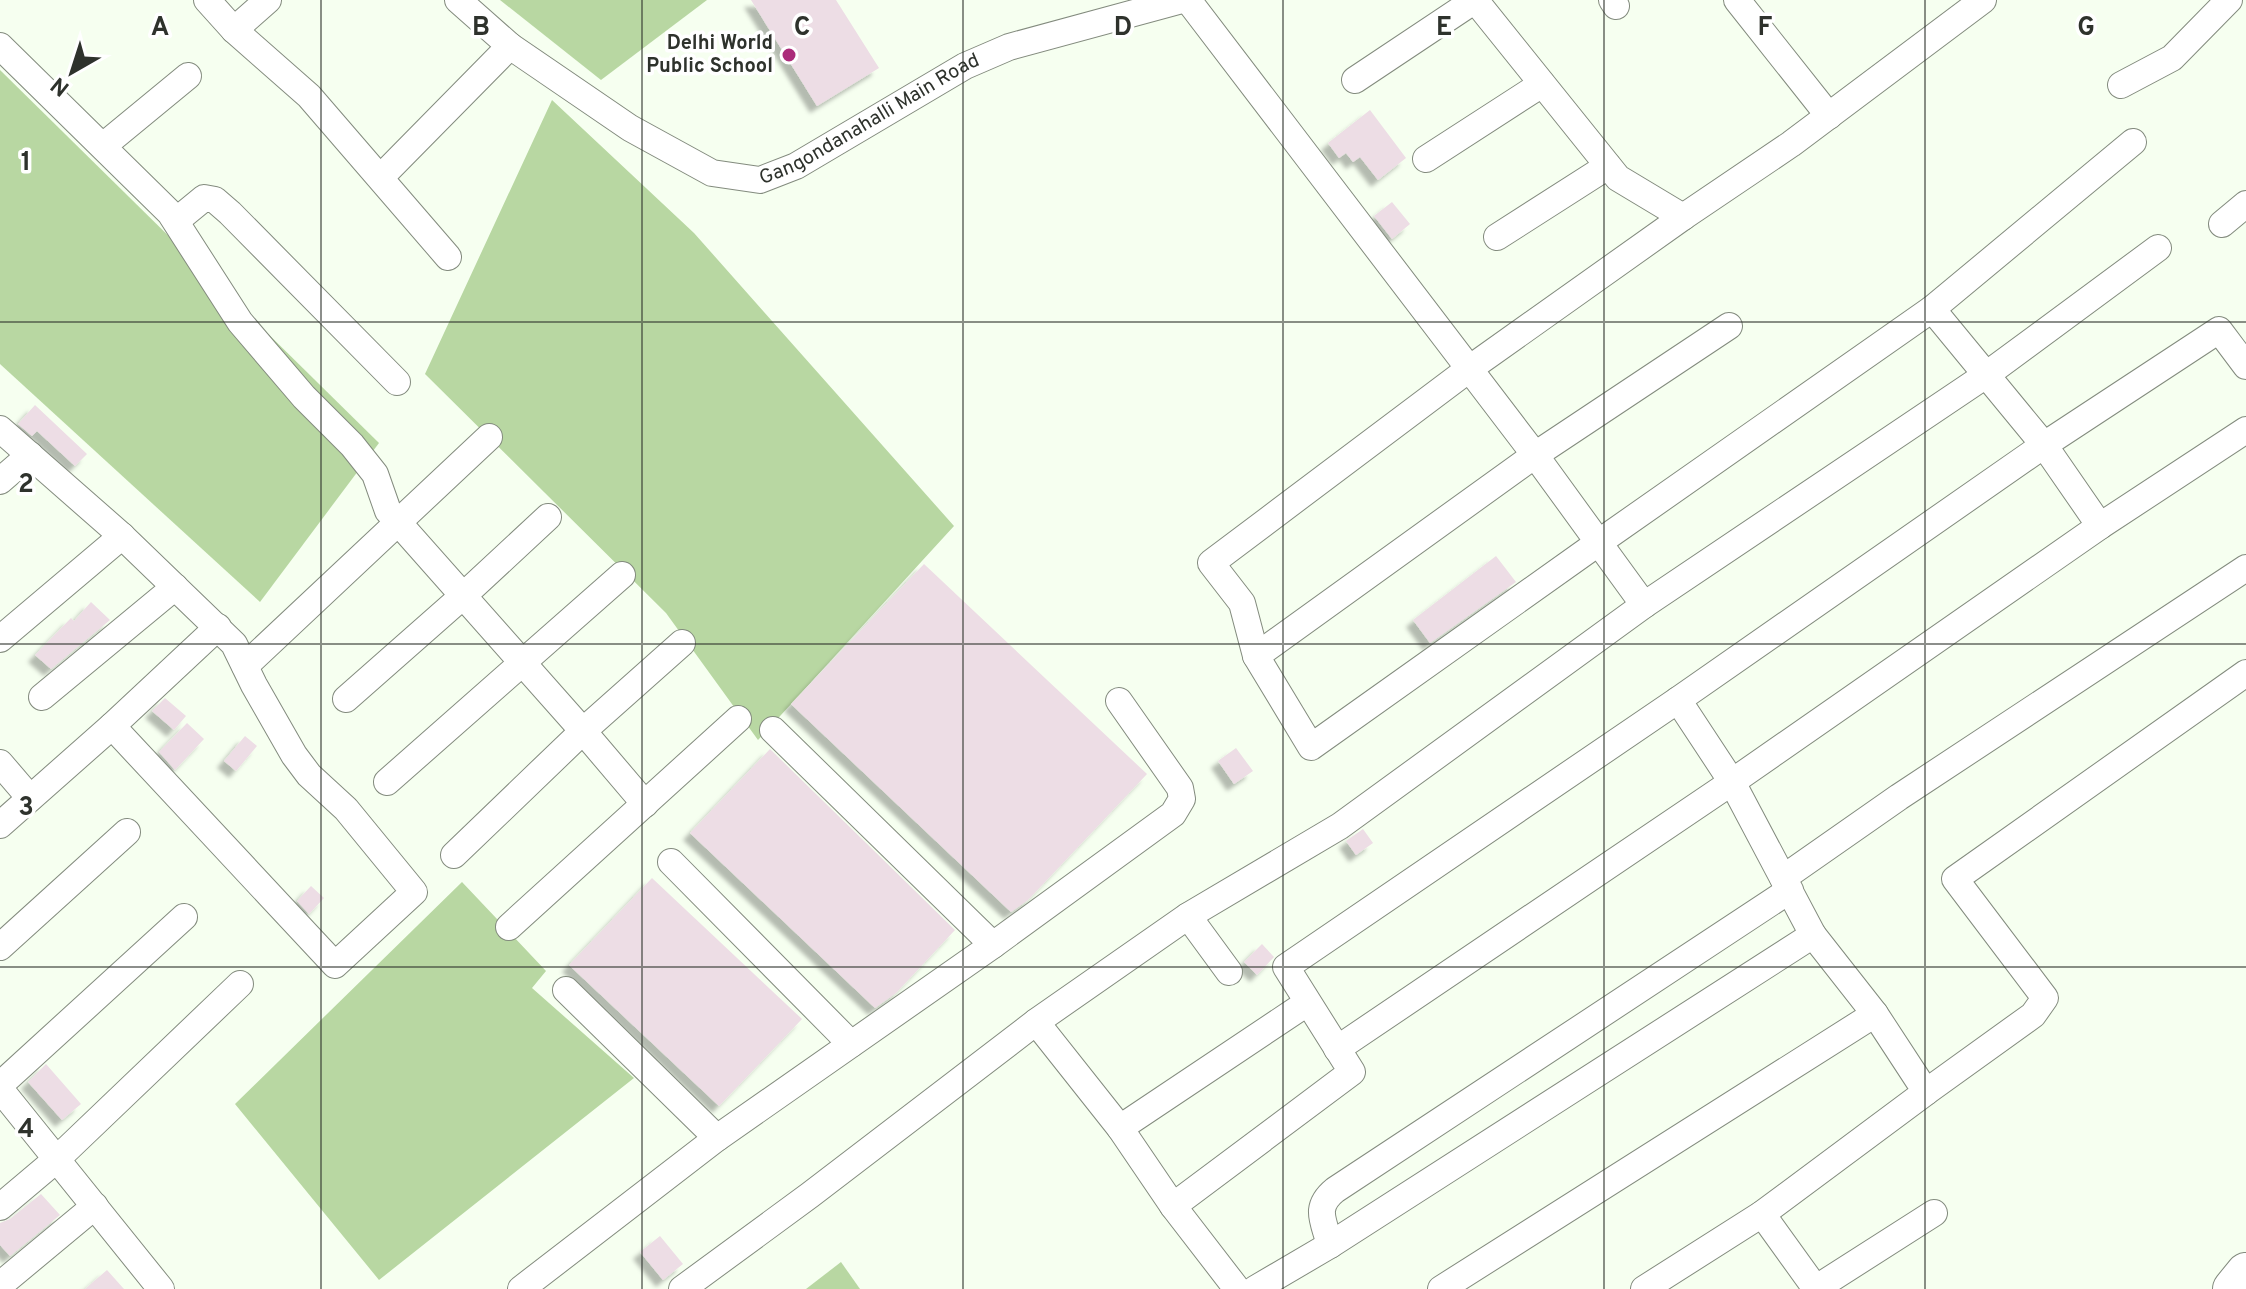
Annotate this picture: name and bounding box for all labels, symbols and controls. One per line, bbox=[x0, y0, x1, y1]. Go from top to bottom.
text: A bbox=[151, 12, 169, 45]
text: B bbox=[472, 12, 490, 45]
text: C bbox=[794, 12, 810, 45]
text: D bbox=[1114, 12, 1132, 45]
text: E bbox=[1436, 12, 1452, 45]
text: F bbox=[1758, 12, 1773, 45]
text: G bbox=[2077, 12, 2095, 45]
place label: Delhi World Public School bbox=[646, 31, 773, 80]
north arrow bbox=[32, 32, 112, 112]
marker: Delhi World Public School bbox=[780, 46, 798, 64]
street label: Gangondanahalli Main Road bbox=[756, 48, 984, 192]
text: N bbox=[46, 70, 76, 101]
text: 1 bbox=[21, 147, 31, 180]
text: 2 bbox=[18, 469, 34, 502]
text: 3 bbox=[18, 792, 34, 825]
text: 4 bbox=[18, 1114, 34, 1147]

